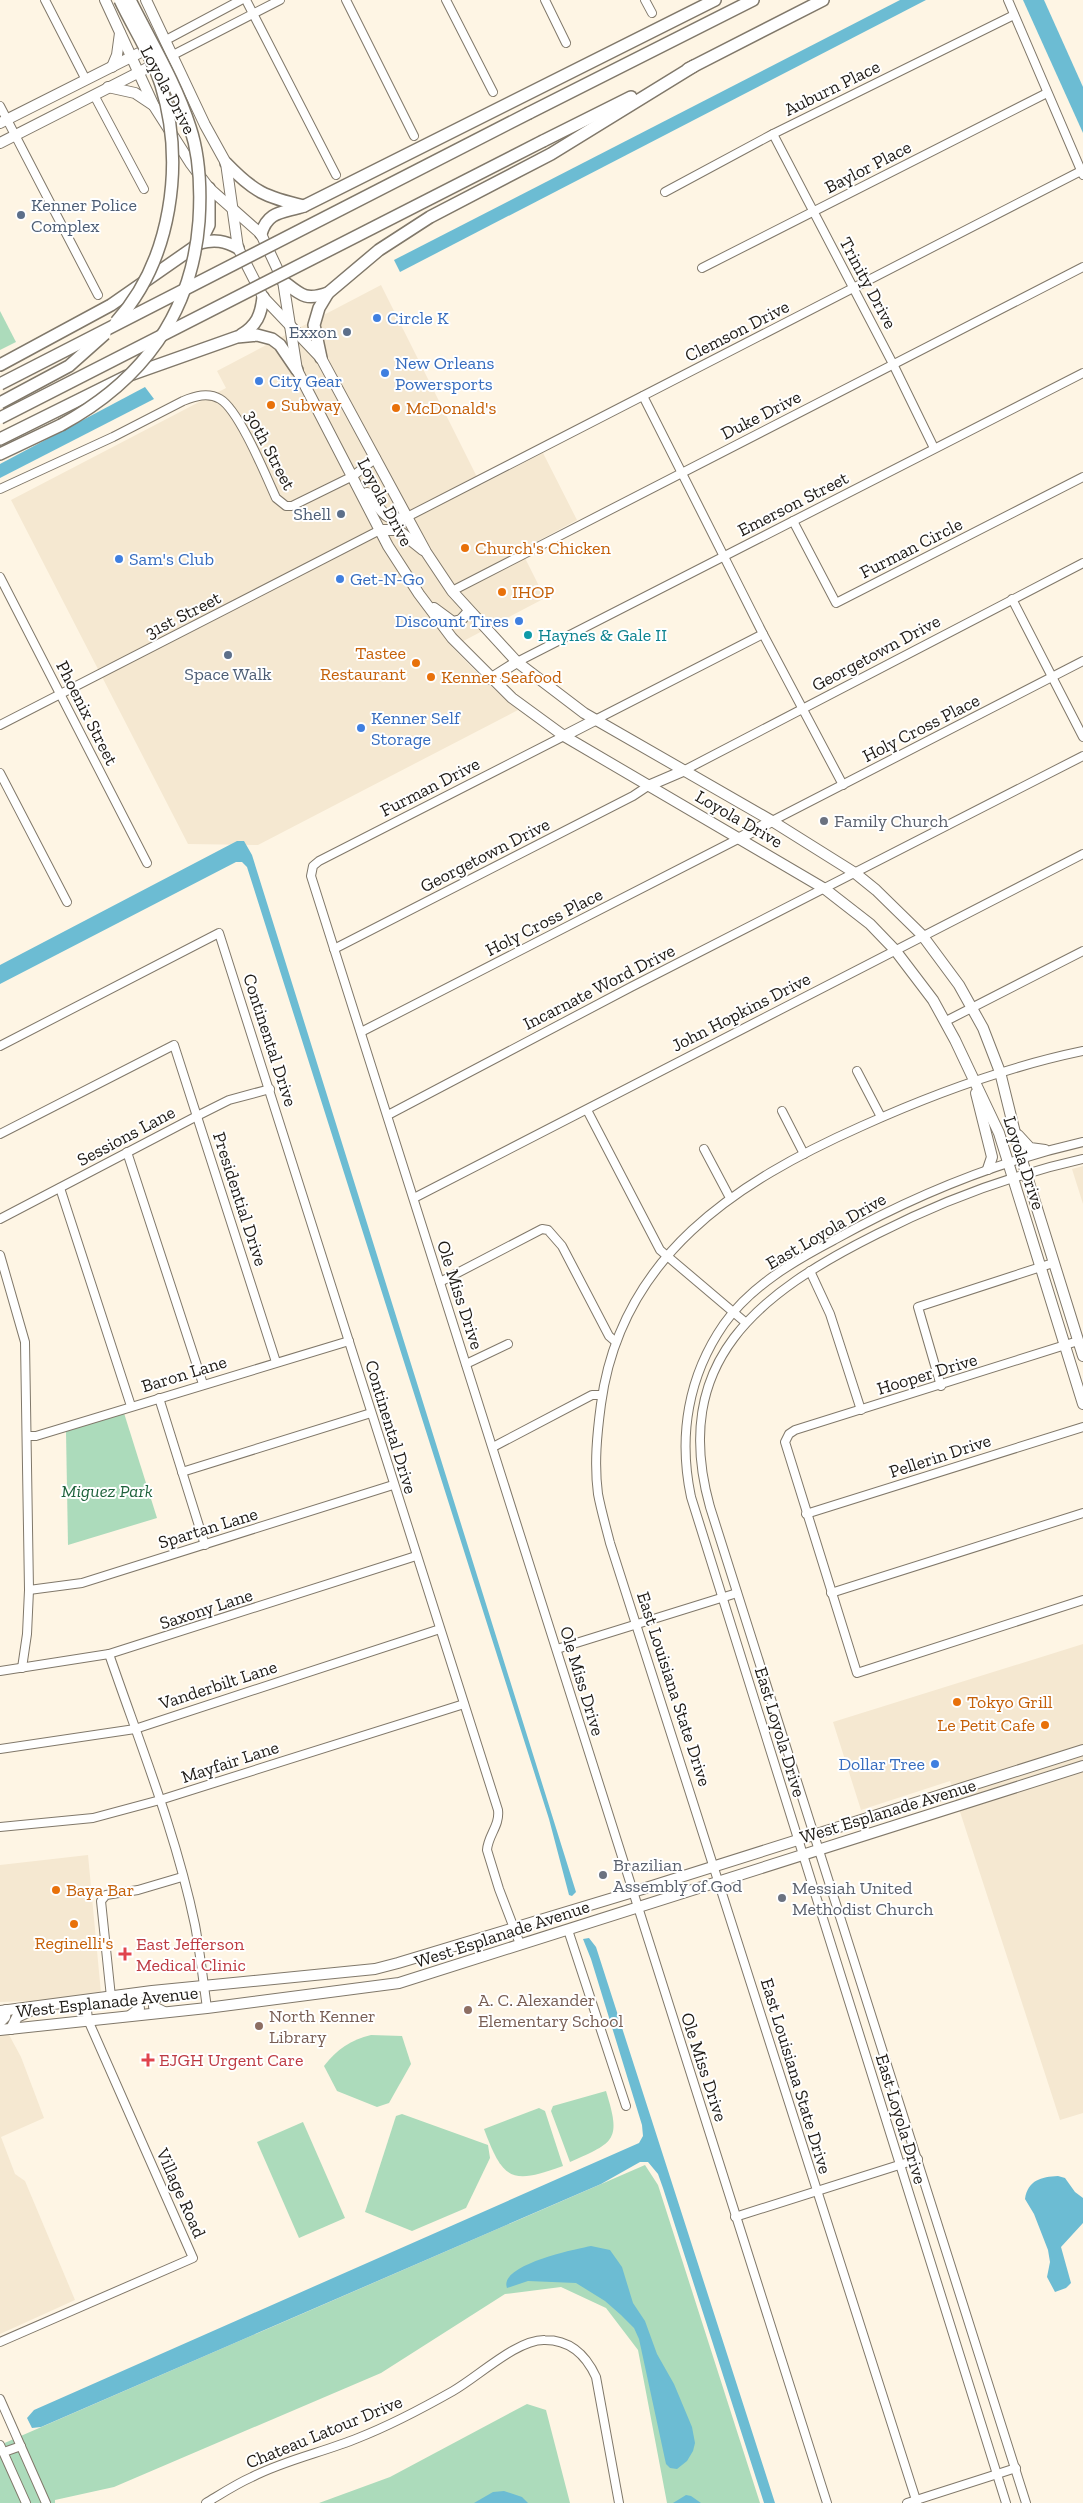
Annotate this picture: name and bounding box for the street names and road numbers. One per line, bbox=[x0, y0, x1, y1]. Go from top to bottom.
street label: Loyola Drive bbox=[136, 42, 200, 138]
street label: Auburn Place bbox=[781, 55, 883, 121]
street label: Baylor Place bbox=[821, 136, 915, 198]
street label: Trinity Drive bbox=[835, 233, 901, 333]
street label: Clemson Drive bbox=[681, 295, 793, 367]
street label: Duke Drive bbox=[717, 386, 805, 444]
street label: 30th Street bbox=[240, 406, 300, 494]
street label: Loyola Drive bbox=[353, 454, 417, 550]
street label: Emerson Street bbox=[734, 467, 852, 541]
street label: Furman Circle bbox=[856, 513, 966, 583]
street label: 31st Street bbox=[142, 586, 225, 643]
street label: Georgetown Drive bbox=[808, 610, 944, 696]
street label: Phoenix Street bbox=[51, 657, 123, 769]
street label: Holy Cross Place bbox=[859, 689, 983, 767]
street label: Furman Drive bbox=[377, 753, 483, 821]
street label: Loyola Drive bbox=[692, 785, 786, 853]
street label: Georgetown Drive bbox=[417, 813, 553, 897]
street label: Holy Cross Place bbox=[482, 883, 606, 961]
street label: Incarnate Word Drive bbox=[519, 939, 679, 1035]
street label: John Hopkins Drive bbox=[668, 968, 814, 1056]
street label: Continental Drive bbox=[238, 971, 302, 1109]
street label: Sessions Lane bbox=[73, 1101, 179, 1171]
street label: Loyola Drive bbox=[999, 1114, 1049, 1212]
street label: Presidential Drive bbox=[208, 1129, 272, 1269]
street label: East Loyola Drive bbox=[762, 1188, 890, 1274]
street label: Ole Miss Drive bbox=[432, 1238, 488, 1352]
street label: Hooper Drive bbox=[874, 1348, 980, 1400]
street label: Baron Lane bbox=[139, 1351, 229, 1397]
street label: Continental Drive bbox=[360, 1358, 422, 1496]
street label: Pellerin Drive bbox=[886, 1429, 994, 1483]
street label: Spartan Lane bbox=[156, 1502, 260, 1554]
street label: Saxony Lane bbox=[157, 1584, 255, 1634]
street label: East Louisiana State Drive bbox=[632, 1589, 716, 1789]
street label: Ole Miss Drive bbox=[555, 1624, 609, 1738]
street label: Vanderbilt Lane bbox=[155, 1656, 280, 1715]
street label: East Loyola Drive bbox=[750, 1664, 810, 1800]
street label: Mayfair Lane bbox=[178, 1736, 282, 1788]
street label: West Esplanade Avenue bbox=[797, 1774, 979, 1848]
street label: West Esplanade Avenue bbox=[412, 1895, 592, 1973]
street label: East Louisiana State Drive bbox=[756, 1976, 836, 2176]
street label: West Esplanade Avenue bbox=[15, 1982, 199, 2022]
street label: Ole Miss Drive bbox=[676, 2010, 732, 2124]
street label: East Loyola Drive bbox=[871, 2051, 931, 2187]
street label: Village Road bbox=[151, 2144, 211, 2241]
street label: Chateau Latour Drive bbox=[243, 2391, 405, 2473]

